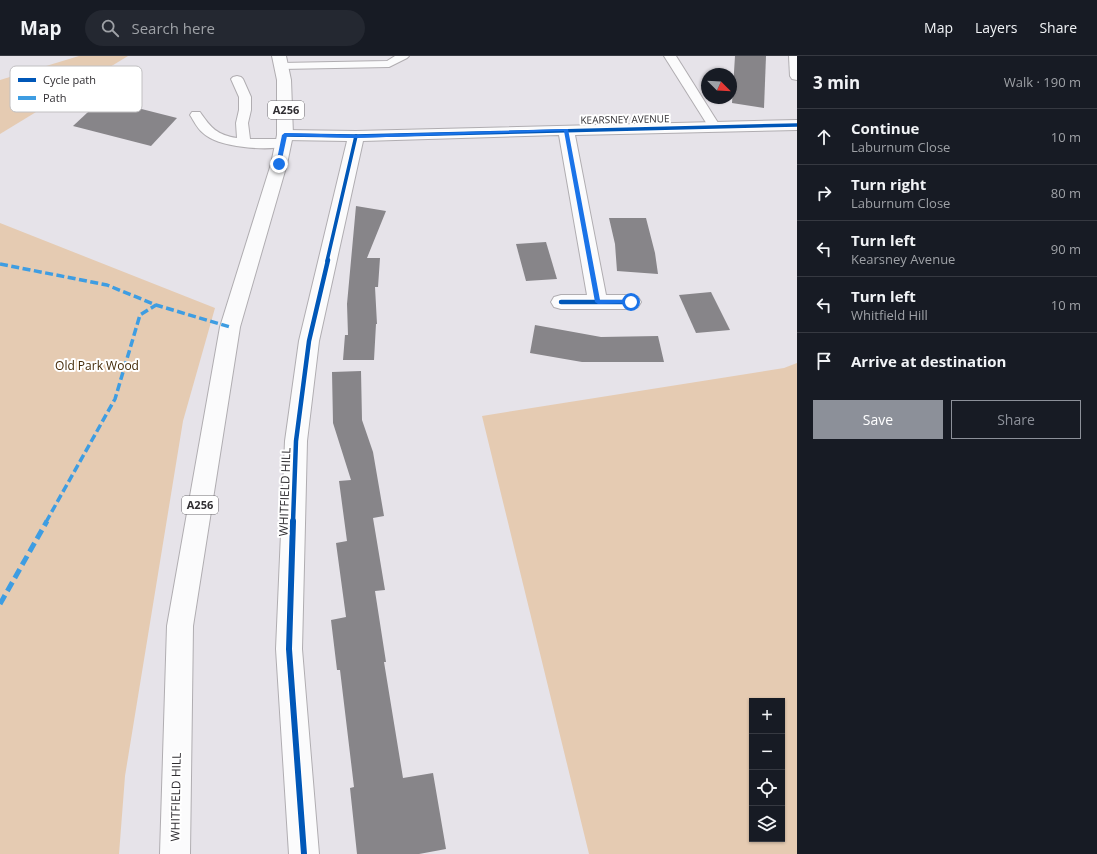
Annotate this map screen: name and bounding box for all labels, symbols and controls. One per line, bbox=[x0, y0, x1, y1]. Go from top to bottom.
search box bbox=[85, 10, 365, 46]
text: Map bbox=[20, 15, 61, 41]
icon: search bbox=[99, 17, 121, 39]
text: Search here bbox=[131, 18, 215, 38]
text: Map bbox=[924, 18, 953, 37]
text: Layers bbox=[975, 18, 1017, 37]
text: Share bbox=[1039, 18, 1077, 37]
legend bbox=[10, 66, 142, 112]
north arrow bbox=[701, 68, 737, 104]
text: 3 min bbox=[813, 71, 860, 94]
text: Cycle path bbox=[43, 72, 96, 87]
text: Walk · 190 m bbox=[1004, 73, 1081, 91]
text: Path bbox=[43, 90, 66, 105]
road number: A256 bbox=[268, 101, 304, 119]
street label: KEARSNEY AVENUE bbox=[580, 111, 670, 127]
text: Continue bbox=[851, 118, 919, 138]
icon: ahead bbox=[813, 126, 835, 148]
text: 10 m bbox=[1051, 128, 1081, 146]
text: Laburnum Close bbox=[851, 138, 950, 156]
route end bbox=[270, 155, 288, 173]
text: Turn right bbox=[851, 174, 926, 194]
icon: right bbox=[813, 182, 835, 204]
text: 80 m bbox=[1051, 184, 1081, 202]
text: Laburnum Close bbox=[851, 194, 950, 212]
text: Turn left bbox=[851, 230, 916, 250]
icon: left bbox=[813, 238, 835, 260]
text: 90 m bbox=[1051, 240, 1081, 258]
text: Kearsney Avenue bbox=[851, 250, 955, 268]
text: Turn left bbox=[851, 286, 916, 306]
route start bbox=[622, 293, 640, 311]
icon: left bbox=[813, 294, 835, 316]
text: 10 m bbox=[1051, 296, 1081, 314]
text: Whitfield Hill bbox=[851, 306, 928, 324]
icon: arrive bbox=[813, 350, 835, 372]
text: Arrive at destination bbox=[851, 351, 1006, 371]
park label: Old Park Wood bbox=[55, 357, 139, 374]
button: Save bbox=[813, 400, 943, 439]
button: Share bbox=[951, 400, 1081, 439]
street label: WHITFIELD HILL bbox=[274, 447, 295, 537]
road number: A256 bbox=[182, 496, 218, 514]
map controls bbox=[749, 698, 785, 842]
button: + bbox=[749, 698, 785, 734]
button: − bbox=[749, 734, 785, 770]
street label: WHITFIELD HILL bbox=[166, 752, 185, 842]
button: locate bbox=[749, 770, 785, 806]
button: layers bbox=[749, 806, 785, 842]

